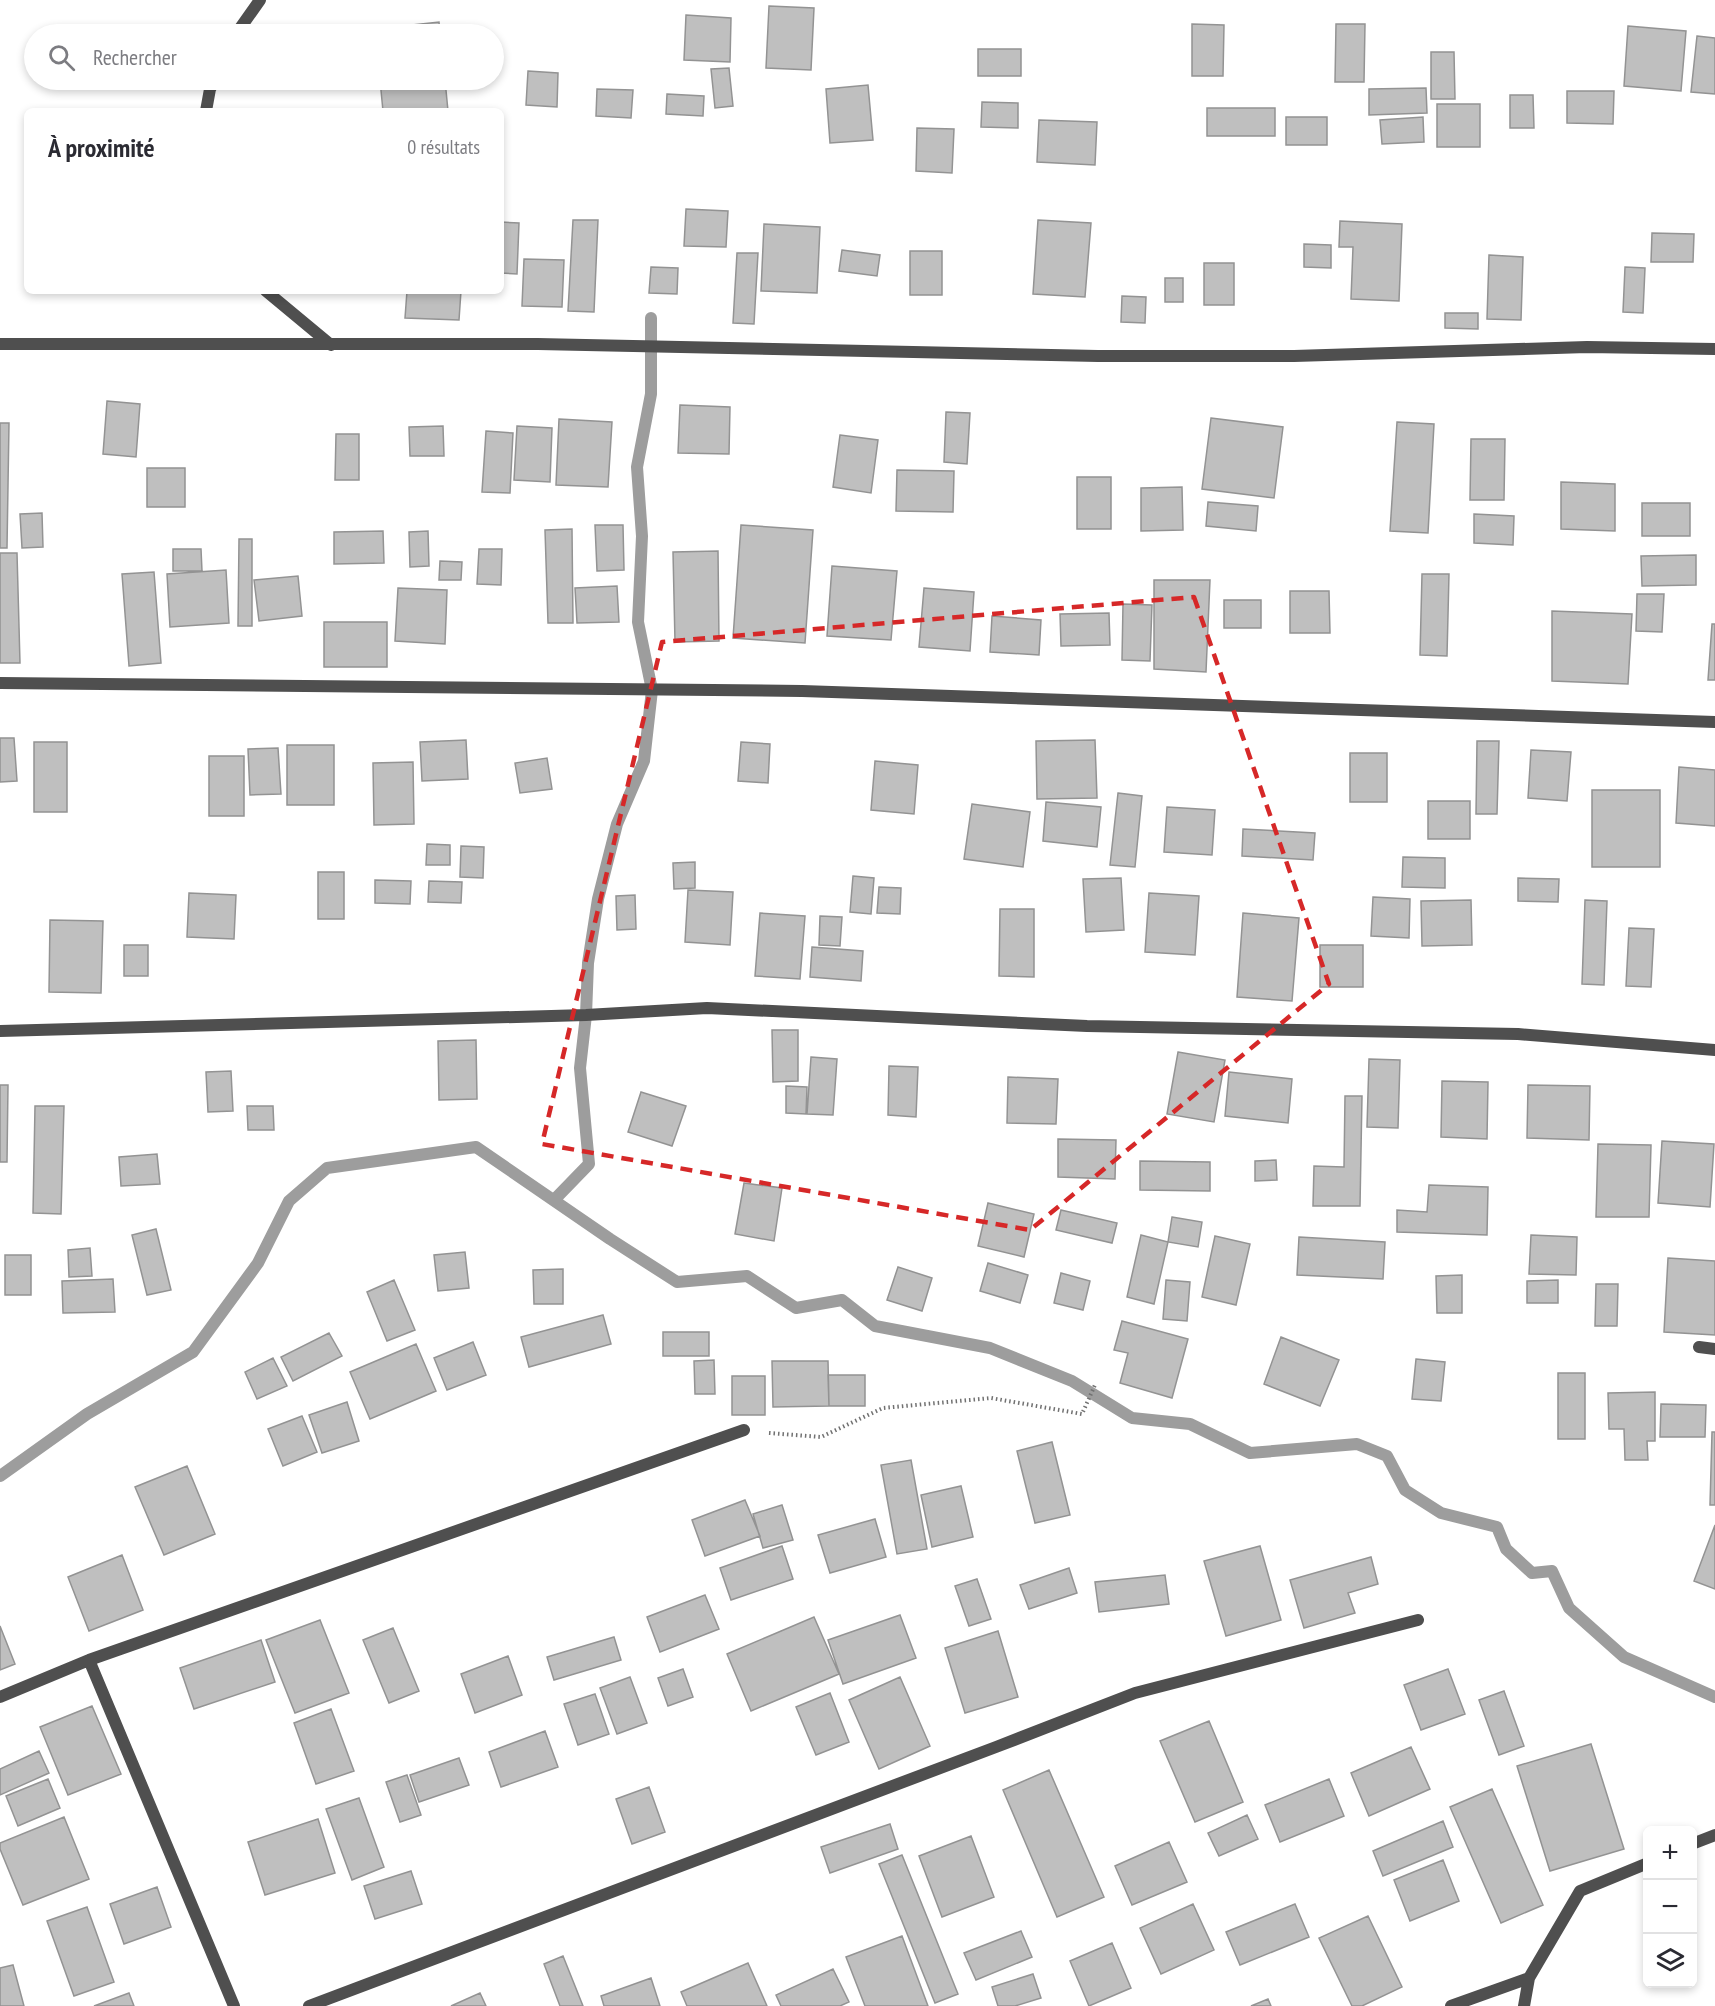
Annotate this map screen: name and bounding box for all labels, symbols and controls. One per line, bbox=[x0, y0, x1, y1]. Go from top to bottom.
search box bbox=[24, 24, 504, 90]
icon: search bbox=[45, 41, 78, 74]
text: Rechercher bbox=[93, 43, 177, 71]
text: À proximité bbox=[48, 131, 155, 164]
text: 0 résultats bbox=[407, 134, 480, 160]
map controls bbox=[1643, 1826, 1697, 1988]
button: + bbox=[1643, 1826, 1697, 1880]
button: − bbox=[1643, 1880, 1697, 1934]
button: layers bbox=[1643, 1934, 1697, 1988]

